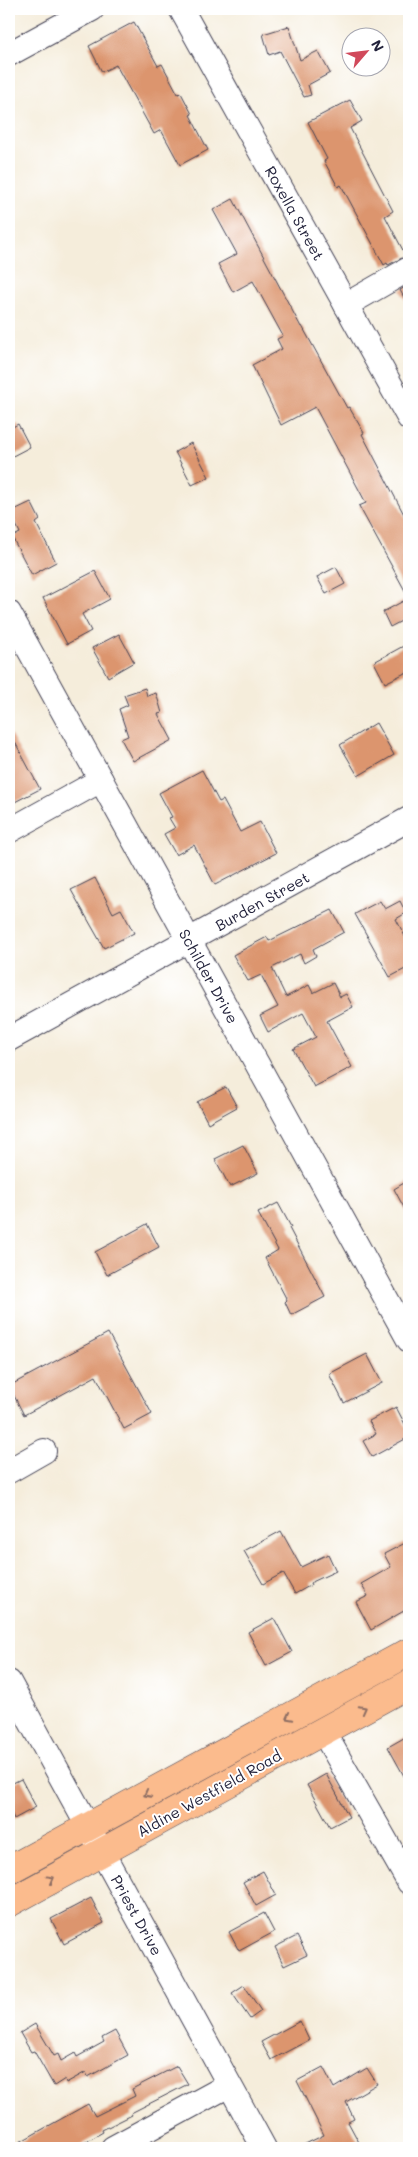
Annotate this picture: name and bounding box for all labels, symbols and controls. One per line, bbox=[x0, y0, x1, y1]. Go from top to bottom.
north arrow bbox=[340, 28, 390, 78]
text: N bbox=[367, 37, 389, 55]
street label: Roxella Street bbox=[261, 162, 329, 264]
street label: Burden Street bbox=[211, 867, 313, 935]
street label: Schilder Drive bbox=[175, 925, 243, 1027]
one-way arrow bbox=[358, 1706, 367, 1716]
one-way arrow bbox=[286, 1710, 295, 1720]
street label: Aldine Westfield Road bbox=[133, 1745, 285, 1841]
one-way arrow bbox=[143, 1788, 152, 1798]
street label: Priest Drive bbox=[107, 1871, 167, 1959]
one-way arrow bbox=[46, 1875, 55, 1885]

